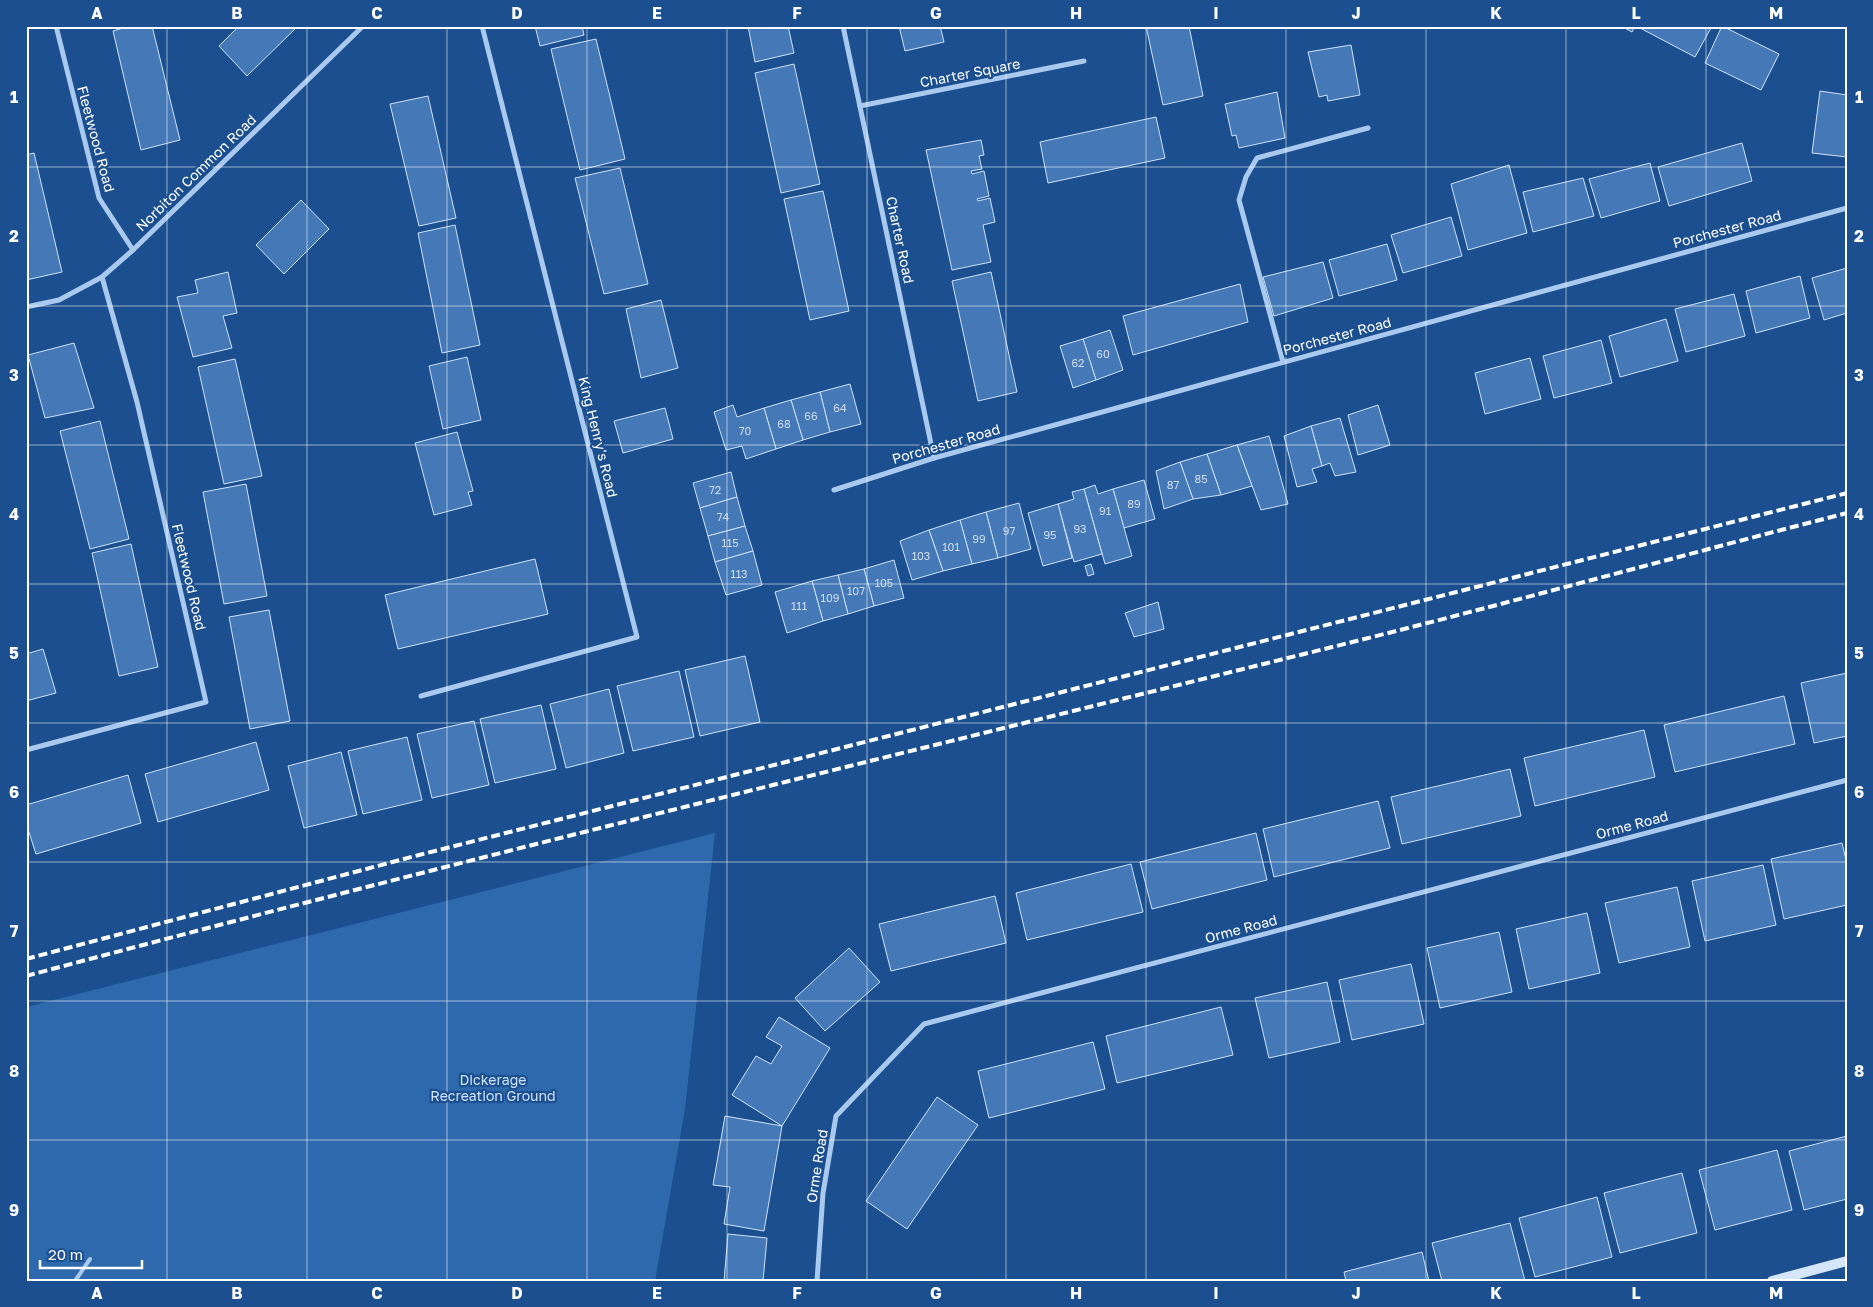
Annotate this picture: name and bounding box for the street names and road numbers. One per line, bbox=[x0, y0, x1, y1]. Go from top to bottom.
street label: Charter Square bbox=[918, 54, 1022, 91]
street label: Fleetwood Road bbox=[74, 84, 119, 194]
street label: Norbiton Common Road bbox=[132, 111, 259, 234]
street label: Charter Road bbox=[883, 195, 918, 285]
street label: Porchester Road bbox=[1671, 206, 1783, 251]
street label: Porchester Road bbox=[1281, 313, 1393, 358]
street label: King Henry's Road bbox=[575, 375, 622, 499]
street label: Porchester Road bbox=[890, 420, 1002, 467]
street label: Fleetwood Road bbox=[169, 522, 210, 632]
street label: Orme Road bbox=[1594, 807, 1670, 842]
street label: Orme Road bbox=[1203, 911, 1279, 946]
street label: Orme Road bbox=[802, 1128, 831, 1204]

